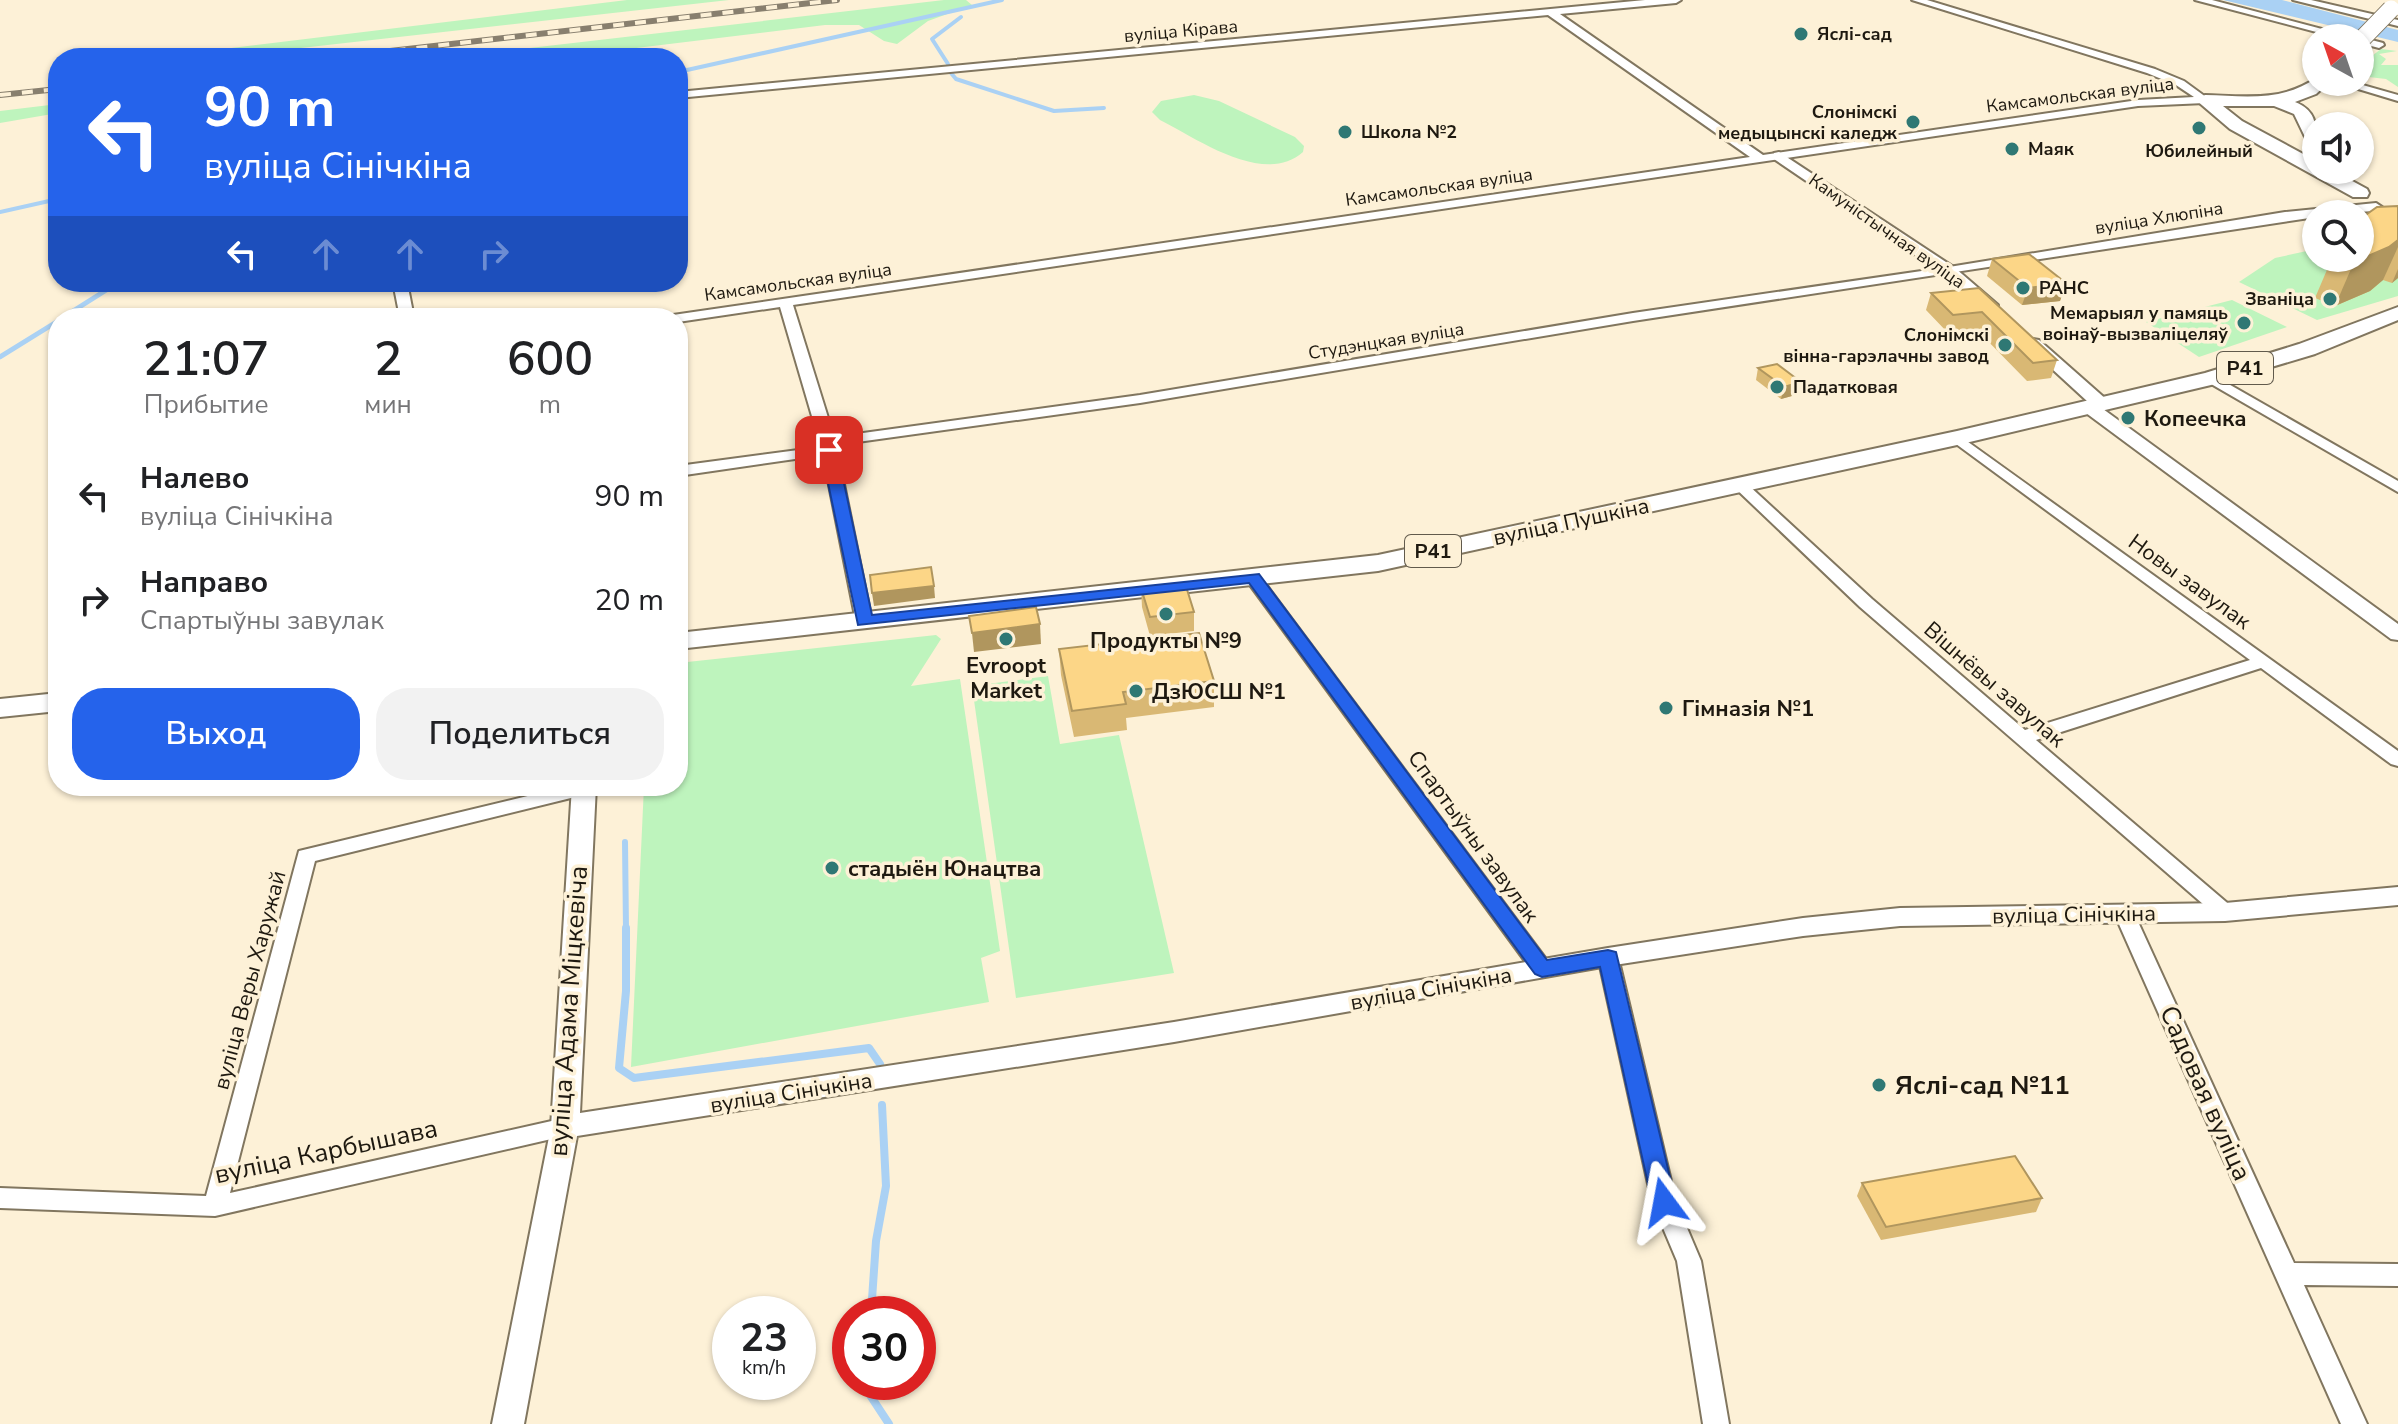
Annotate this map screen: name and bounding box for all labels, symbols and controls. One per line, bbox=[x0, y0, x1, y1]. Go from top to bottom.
street label: вуліца Кірава bbox=[1123, 14, 1239, 48]
place label: Яслі-сад bbox=[1817, 22, 1892, 46]
north arrow bbox=[2302, 24, 2374, 96]
map controls bbox=[2302, 24, 2374, 272]
marker: Яслі-сад bbox=[1792, 25, 1810, 43]
text: 90 m bbox=[204, 69, 335, 146]
street label: Камсамольская вуліца bbox=[1985, 72, 2175, 118]
icon: left bbox=[72, 80, 176, 184]
place label: Слонімскі медыцынскі каледж bbox=[1718, 100, 1897, 145]
button: sound bbox=[2302, 112, 2374, 184]
marker: Слонімскі медыцынскі каледж bbox=[1904, 113, 1922, 131]
marker: Юбилейный bbox=[2190, 119, 2208, 137]
place label: Школа №2 bbox=[1361, 120, 1457, 144]
marker: Школа №2 bbox=[1336, 123, 1354, 141]
place label: Маяк bbox=[2028, 137, 2075, 161]
place label: Юбилейный bbox=[2145, 139, 2253, 163]
marker: Маяк bbox=[2003, 140, 2021, 158]
text: вуліца Сінічкіна bbox=[204, 142, 472, 191]
street label: Камсамольская вуліца bbox=[1344, 162, 1534, 212]
street label: Камуністычная вуліца bbox=[1804, 168, 1970, 294]
street label: вуліца Хлюпіна bbox=[2093, 196, 2225, 240]
button: search bbox=[2302, 200, 2374, 272]
icon: left bbox=[220, 232, 264, 276]
icon: ahead bbox=[304, 232, 348, 276]
icon: ahead bbox=[388, 232, 432, 276]
icon: right bbox=[472, 232, 516, 276]
street label: Камсамольская вуліца bbox=[703, 257, 893, 307]
place label: РАНС bbox=[2039, 276, 2089, 300]
marker: РАНС bbox=[2014, 279, 2032, 297]
place label: Званіца bbox=[2245, 287, 2314, 311]
marker: Званіца bbox=[2321, 290, 2339, 308]
place label: Мемарыял у памяць воінаў-вызваліцеляў bbox=[2043, 301, 2228, 346]
marker: Мемарыял у памяць воінаў-вызваліцеляў bbox=[2235, 314, 2253, 332]
street label: Студэнцкая вуліца bbox=[1306, 317, 1466, 365]
place label: Слонімскі вінна-гарэлачны завод bbox=[1783, 323, 1989, 368]
text: 21:07 bbox=[143, 326, 269, 392]
text: 2 bbox=[374, 326, 402, 392]
text: 600 bbox=[507, 326, 593, 392]
marker: Слонімскі вінна-гарэлачны завод bbox=[1996, 336, 2014, 354]
road number: Р41 bbox=[2217, 352, 2273, 384]
place label: Падатковая bbox=[1793, 375, 1898, 399]
marker: Падатковая bbox=[1768, 378, 1786, 396]
text: Прибытие bbox=[144, 387, 269, 422]
text: мин bbox=[364, 387, 412, 422]
text: m bbox=[539, 387, 561, 422]
place label: Копеечка bbox=[2144, 404, 2247, 434]
marker: Копеечка bbox=[2119, 409, 2137, 427]
pin bbox=[795, 416, 863, 484]
icon: arrive bbox=[807, 428, 851, 472]
text: Налево bbox=[140, 458, 249, 499]
icon: left bbox=[72, 474, 116, 518]
text: 90 m bbox=[595, 476, 664, 517]
street label: вуліца Пушкіна bbox=[1490, 491, 1652, 553]
text: вуліца Сінічкіна bbox=[140, 499, 333, 534]
street label: Новы завулак bbox=[2122, 527, 2257, 637]
road number: Р41 bbox=[1405, 535, 1461, 567]
text: Направо bbox=[140, 562, 268, 603]
icon: right bbox=[72, 578, 116, 622]
text: 20 m bbox=[595, 580, 664, 621]
text: Спартыўны завулак bbox=[140, 603, 384, 638]
marker: Продукты №9 bbox=[1157, 605, 1175, 623]
street label: Вішнёвы завулак bbox=[1917, 615, 2072, 755]
place label: Продукты №9 bbox=[1090, 626, 1242, 656]
marker: Evroopt Market bbox=[997, 630, 1015, 648]
place label: Evroopt Market bbox=[966, 651, 1046, 706]
place label: ДзЮСШ №1 bbox=[1152, 677, 1286, 707]
marker: ДзЮСШ №1 bbox=[1127, 682, 1145, 700]
button: Выход bbox=[72, 688, 360, 780]
button: Поделиться bbox=[376, 688, 664, 780]
place label: Гімназія №1 bbox=[1682, 694, 1814, 724]
marker: Гімназія №1 bbox=[1657, 699, 1675, 717]
street label: Спартыўны завулак bbox=[1400, 744, 1546, 929]
place label: стадыён Юнацтва bbox=[848, 854, 1041, 884]
marker: стадыён Юнацтва bbox=[823, 859, 841, 877]
street label: вуліца Адама Міцкевіча bbox=[541, 864, 596, 1158]
street label: вуліца Веры Харужай bbox=[206, 867, 294, 1093]
street label: вуліца Сінічкіна bbox=[1992, 899, 2156, 931]
street label: вуліца Сінічкіна bbox=[1348, 960, 1514, 1018]
street label: Садовая вуліца bbox=[2151, 1000, 2260, 1186]
street label: вуліца Сінічкіна bbox=[708, 1065, 874, 1121]
place label: Яслі-сад №11 bbox=[1895, 1068, 2070, 1103]
marker: Яслі-сад №11 bbox=[1870, 1076, 1888, 1094]
street label: вуліца Карбышава bbox=[211, 1111, 441, 1192]
position arrow bbox=[1622, 1160, 1706, 1244]
speed limit sign: 30 bbox=[832, 1296, 936, 1400]
text: 23 bbox=[740, 1311, 788, 1365]
text: km/h bbox=[742, 1354, 786, 1381]

